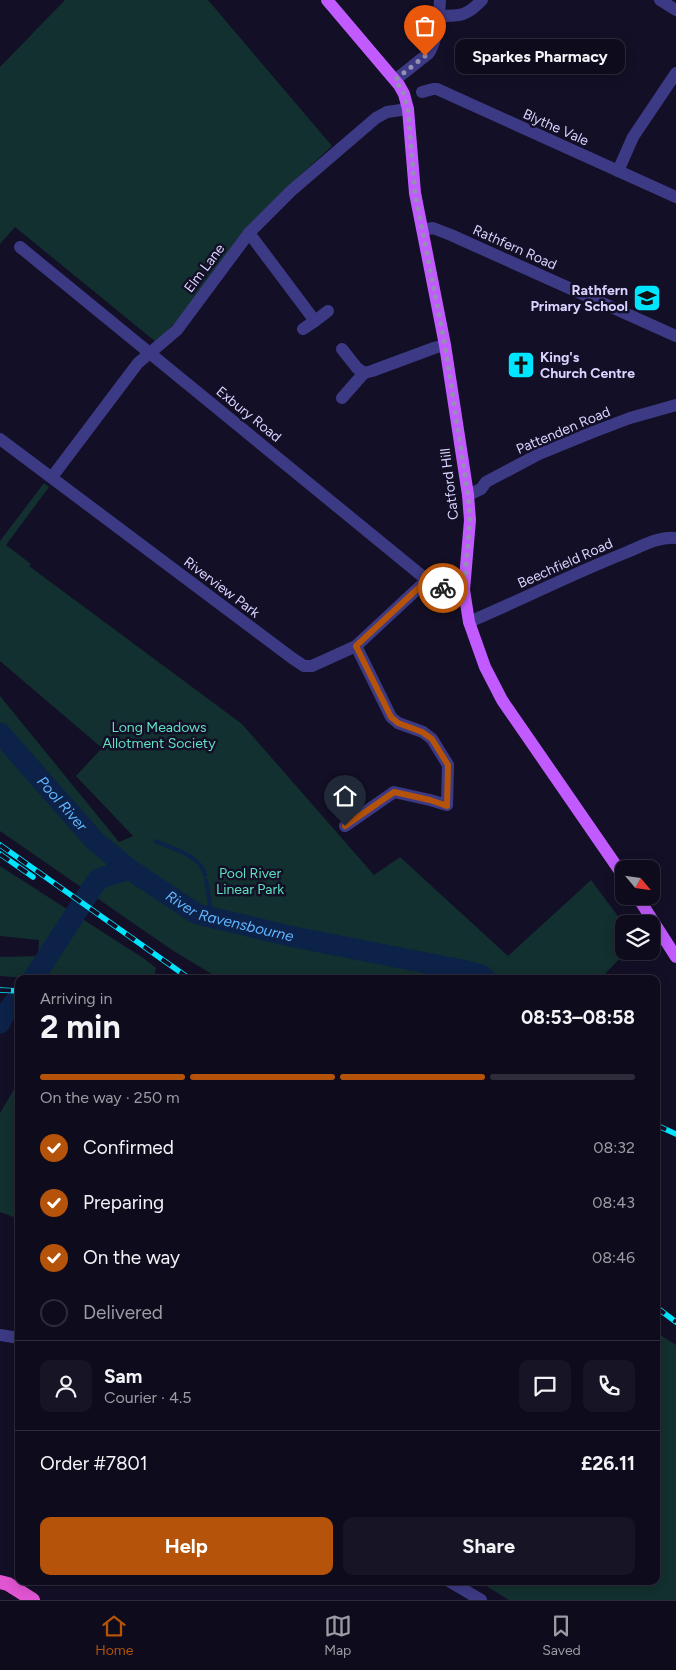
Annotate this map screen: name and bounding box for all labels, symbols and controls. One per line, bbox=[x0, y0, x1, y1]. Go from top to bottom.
pin bbox=[404, 5, 446, 56]
icon: bag bbox=[411, 12, 439, 40]
callout: Sparkes Pharmacy bbox=[455, 38, 625, 74]
text: Sparkes Pharmacy bbox=[472, 47, 608, 66]
street label: Blythe Vale bbox=[520, 105, 592, 150]
street label: Rathfern Road bbox=[470, 221, 559, 274]
street label: Elm Lane bbox=[181, 240, 228, 296]
place label: Rathfern Primary School bbox=[530, 282, 628, 315]
school or university icon: Rathfern Primary School bbox=[632, 283, 662, 313]
place label: King's Church Centre bbox=[540, 349, 635, 382]
church icon: King's Church Centre bbox=[506, 350, 536, 380]
street label: Exbury Road bbox=[213, 383, 285, 446]
street label: Pattenden Road bbox=[514, 403, 613, 458]
street label: Catford Hill bbox=[437, 447, 462, 521]
street label: Beechfield Road bbox=[515, 535, 615, 592]
street label: Riverview Park bbox=[180, 553, 263, 622]
courier bbox=[418, 563, 468, 613]
icon: bike bbox=[429, 574, 457, 602]
park label: Long Meadows Allotment Society bbox=[102, 719, 216, 752]
water label: Pool River bbox=[33, 773, 91, 835]
pin bbox=[324, 775, 366, 826]
icon: home bbox=[331, 782, 359, 810]
north arrow bbox=[615, 860, 660, 905]
map controls bbox=[615, 860, 660, 960]
park label: Pool River Linear Park bbox=[216, 865, 284, 898]
water label: River Ravensbourne bbox=[162, 887, 295, 946]
button: layers bbox=[615, 915, 660, 960]
text: Arriving in bbox=[40, 989, 112, 1008]
text: 08:53–08:58 bbox=[521, 1006, 635, 1029]
text: 2 min bbox=[40, 1008, 121, 1046]
text: On the way · 250 m bbox=[40, 1088, 180, 1107]
icon: check bbox=[40, 1134, 68, 1162]
text: Confirmed bbox=[83, 1136, 174, 1159]
text: 08:32 bbox=[593, 1138, 635, 1157]
icon: check bbox=[40, 1189, 68, 1217]
text: Preparing bbox=[83, 1191, 164, 1214]
text: 08:43 bbox=[592, 1193, 635, 1212]
icon: check bbox=[40, 1244, 68, 1272]
text: On the way bbox=[83, 1246, 180, 1269]
text: 08:46 bbox=[592, 1248, 635, 1267]
text: Delivered bbox=[83, 1301, 163, 1324]
button: person bbox=[40, 1360, 92, 1412]
button: chat bbox=[519, 1360, 571, 1412]
button: phone bbox=[583, 1360, 635, 1412]
text: Sam bbox=[104, 1365, 142, 1388]
text: Courier · 4.5 bbox=[104, 1388, 191, 1407]
text: Order #7801 bbox=[40, 1452, 148, 1475]
text: £26.11 bbox=[581, 1452, 635, 1475]
button: Help bbox=[40, 1517, 333, 1575]
button: Share bbox=[343, 1517, 635, 1575]
tab: Home bbox=[95, 1612, 133, 1659]
tab: Map bbox=[324, 1612, 352, 1659]
tab: Saved bbox=[542, 1612, 581, 1659]

